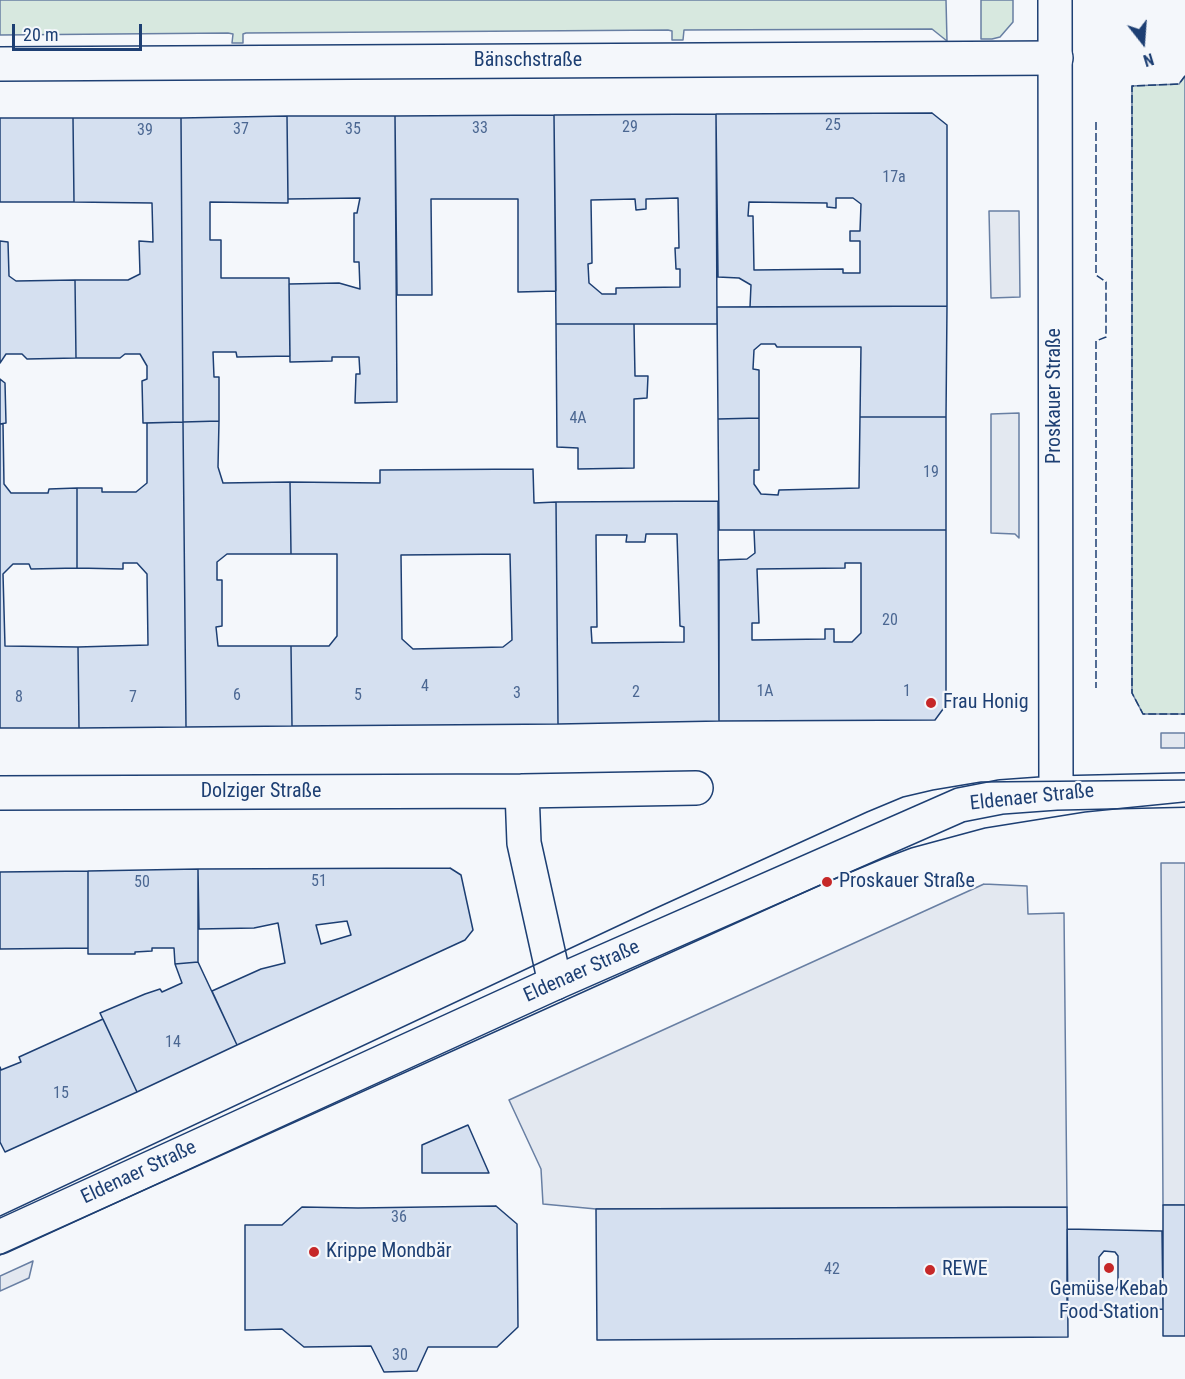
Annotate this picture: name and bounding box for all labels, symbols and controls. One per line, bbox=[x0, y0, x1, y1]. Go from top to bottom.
scale bar bbox=[15, 12, 146, 50]
north arrow bbox=[1113, 12, 1173, 72]
text: 20 m bbox=[23, 24, 58, 45]
street label: Bänschstraße bbox=[474, 49, 582, 73]
text: N bbox=[1141, 49, 1156, 70]
house number: 25 bbox=[825, 116, 841, 136]
house number: 29 bbox=[622, 118, 638, 138]
house number: 33 bbox=[472, 119, 488, 139]
house number: 37 bbox=[233, 120, 249, 140]
house number: 35 bbox=[345, 120, 361, 140]
house number: 39 bbox=[137, 121, 153, 141]
house number: 17a bbox=[882, 168, 906, 188]
street label: Proskauer Straße bbox=[1043, 328, 1067, 464]
house number: 4A bbox=[569, 409, 587, 429]
house number: 19 bbox=[923, 463, 939, 483]
house number: 20 bbox=[882, 611, 898, 631]
house number: 4 bbox=[421, 677, 429, 697]
house number: 1A bbox=[756, 682, 774, 702]
house number: 1 bbox=[903, 682, 911, 702]
house number: 2 bbox=[632, 683, 640, 703]
house number: 3 bbox=[513, 684, 521, 704]
house number: 6 bbox=[233, 686, 241, 706]
house number: 5 bbox=[354, 686, 362, 706]
house number: 8 bbox=[15, 688, 23, 708]
house number: 7 bbox=[129, 688, 137, 708]
place label: Frau Honig bbox=[943, 691, 1028, 715]
marker: Frau Honig bbox=[924, 696, 938, 710]
street label: Dolziger Straße bbox=[201, 780, 321, 804]
street label: Eldenaer Straße bbox=[969, 780, 1095, 816]
place label: Proskauer Straße bbox=[839, 870, 975, 894]
house number: 51 bbox=[311, 872, 327, 892]
house number: 50 bbox=[134, 873, 150, 893]
marker: Proskauer Straße bbox=[820, 875, 834, 889]
street label: Eldenaer Straße bbox=[520, 936, 644, 1008]
house number: 14 bbox=[165, 1033, 181, 1053]
house number: 15 bbox=[53, 1084, 69, 1104]
street label: Eldenaer Straße bbox=[77, 1136, 201, 1210]
house number: 36 bbox=[391, 1208, 407, 1228]
place label: Krippe Mondbär bbox=[326, 1240, 452, 1264]
marker: Krippe Mondbär bbox=[307, 1245, 321, 1259]
place label: REWE bbox=[942, 1258, 988, 1282]
house number: 42 bbox=[824, 1260, 840, 1280]
marker: Gemüse Kebab Food Station bbox=[1102, 1261, 1116, 1275]
marker: REWE bbox=[923, 1263, 937, 1277]
place label: Gemüse Kebab Food Station bbox=[1050, 1278, 1168, 1325]
house number: 30 bbox=[392, 1346, 408, 1366]

